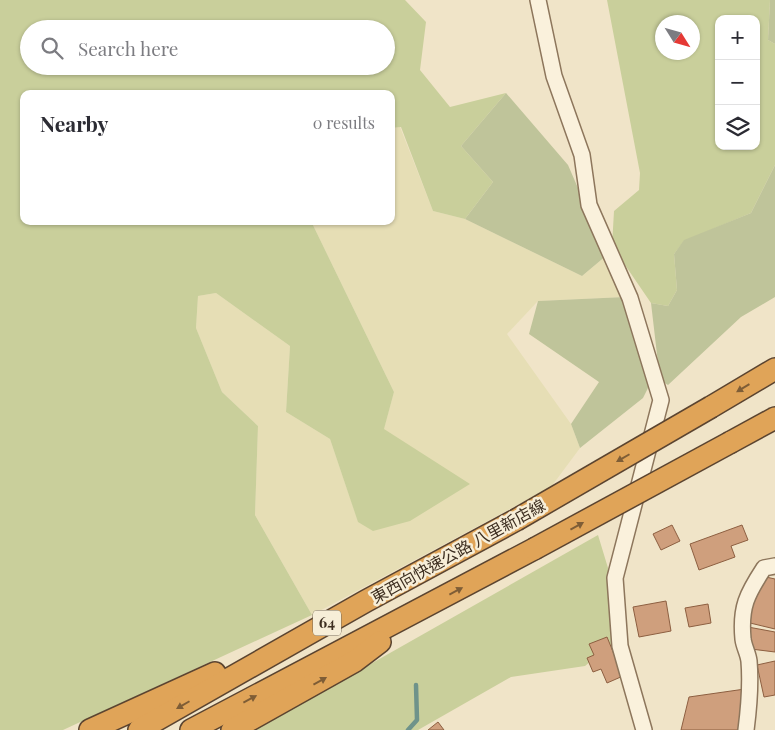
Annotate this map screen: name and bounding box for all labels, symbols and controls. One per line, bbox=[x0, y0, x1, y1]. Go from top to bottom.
north arrow bbox=[655, 15, 700, 60]
map controls bbox=[715, 15, 760, 150]
button: + bbox=[715, 15, 760, 60]
search box bbox=[20, 20, 395, 75]
icon: search bbox=[38, 34, 66, 62]
text: Search here bbox=[78, 35, 178, 61]
button: − bbox=[715, 60, 760, 105]
button: layers bbox=[715, 105, 760, 150]
text: Nearby bbox=[40, 109, 109, 137]
text: 0 results bbox=[313, 112, 375, 133]
one-way arrow bbox=[736, 383, 750, 392]
one-way arrow bbox=[617, 453, 630, 462]
street label: 東西向快速公路 八里新店線 bbox=[367, 494, 549, 607]
one-way arrow bbox=[569, 522, 584, 530]
one-way arrow bbox=[448, 587, 463, 595]
road number: 64 bbox=[313, 610, 341, 636]
one-way arrow bbox=[314, 676, 327, 685]
one-way arrow bbox=[243, 695, 257, 703]
one-way arrow bbox=[176, 701, 190, 709]

